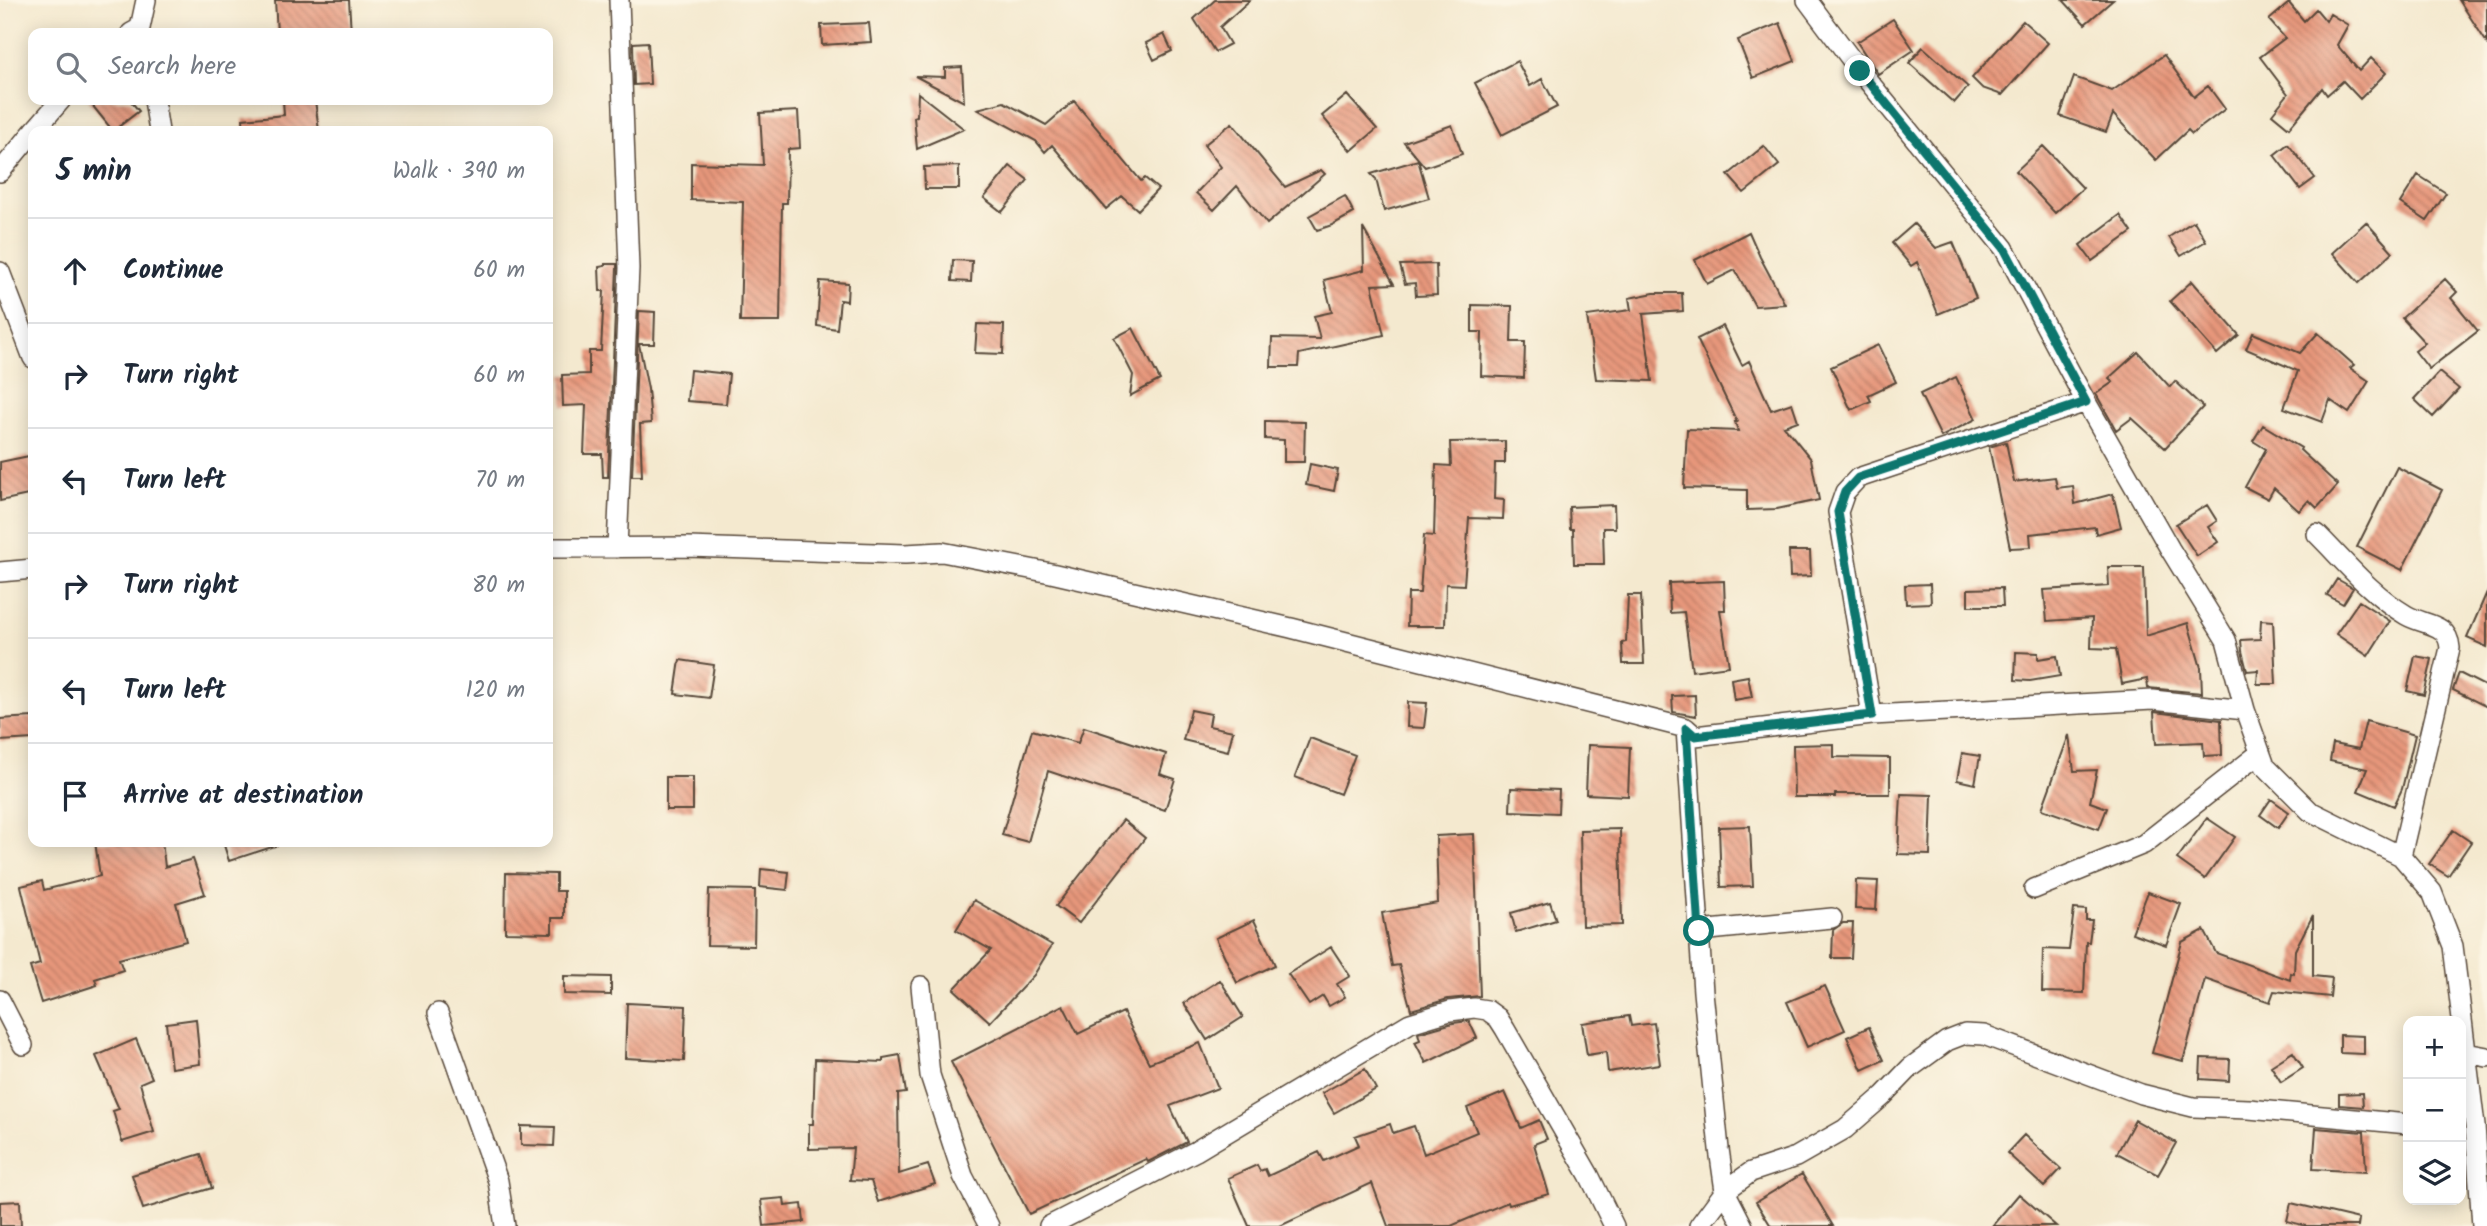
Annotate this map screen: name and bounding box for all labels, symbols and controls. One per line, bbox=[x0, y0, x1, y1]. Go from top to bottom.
search box bbox=[28, 28, 553, 105]
text: Search here bbox=[108, 46, 236, 88]
icon: search bbox=[52, 48, 90, 86]
route end bbox=[1844, 55, 1875, 86]
text: 5 min bbox=[56, 148, 132, 196]
text: Walk · 390 m bbox=[393, 154, 525, 190]
text: Continue bbox=[123, 250, 224, 292]
icon: ahead bbox=[56, 252, 94, 290]
text: 60 m bbox=[473, 253, 525, 289]
text: Turn right bbox=[123, 355, 239, 397]
icon: right bbox=[56, 357, 94, 395]
text: 60 m bbox=[473, 358, 525, 394]
text: Turn left bbox=[123, 460, 226, 502]
icon: left bbox=[56, 462, 94, 500]
text: 70 m bbox=[475, 463, 525, 499]
text: Turn right bbox=[123, 565, 239, 607]
icon: right bbox=[56, 567, 94, 605]
text: 80 m bbox=[472, 568, 525, 604]
text: Turn left bbox=[123, 670, 226, 712]
icon: left bbox=[56, 672, 94, 710]
text: 120 m bbox=[465, 673, 525, 709]
text: Arrive at destination bbox=[123, 775, 363, 817]
icon: arrive bbox=[56, 777, 94, 815]
route start bbox=[1683, 915, 1714, 946]
map controls bbox=[2403, 1016, 2466, 1205]
button: + bbox=[2403, 1016, 2466, 1079]
button: − bbox=[2403, 1079, 2466, 1142]
button: layers bbox=[2403, 1142, 2466, 1205]

